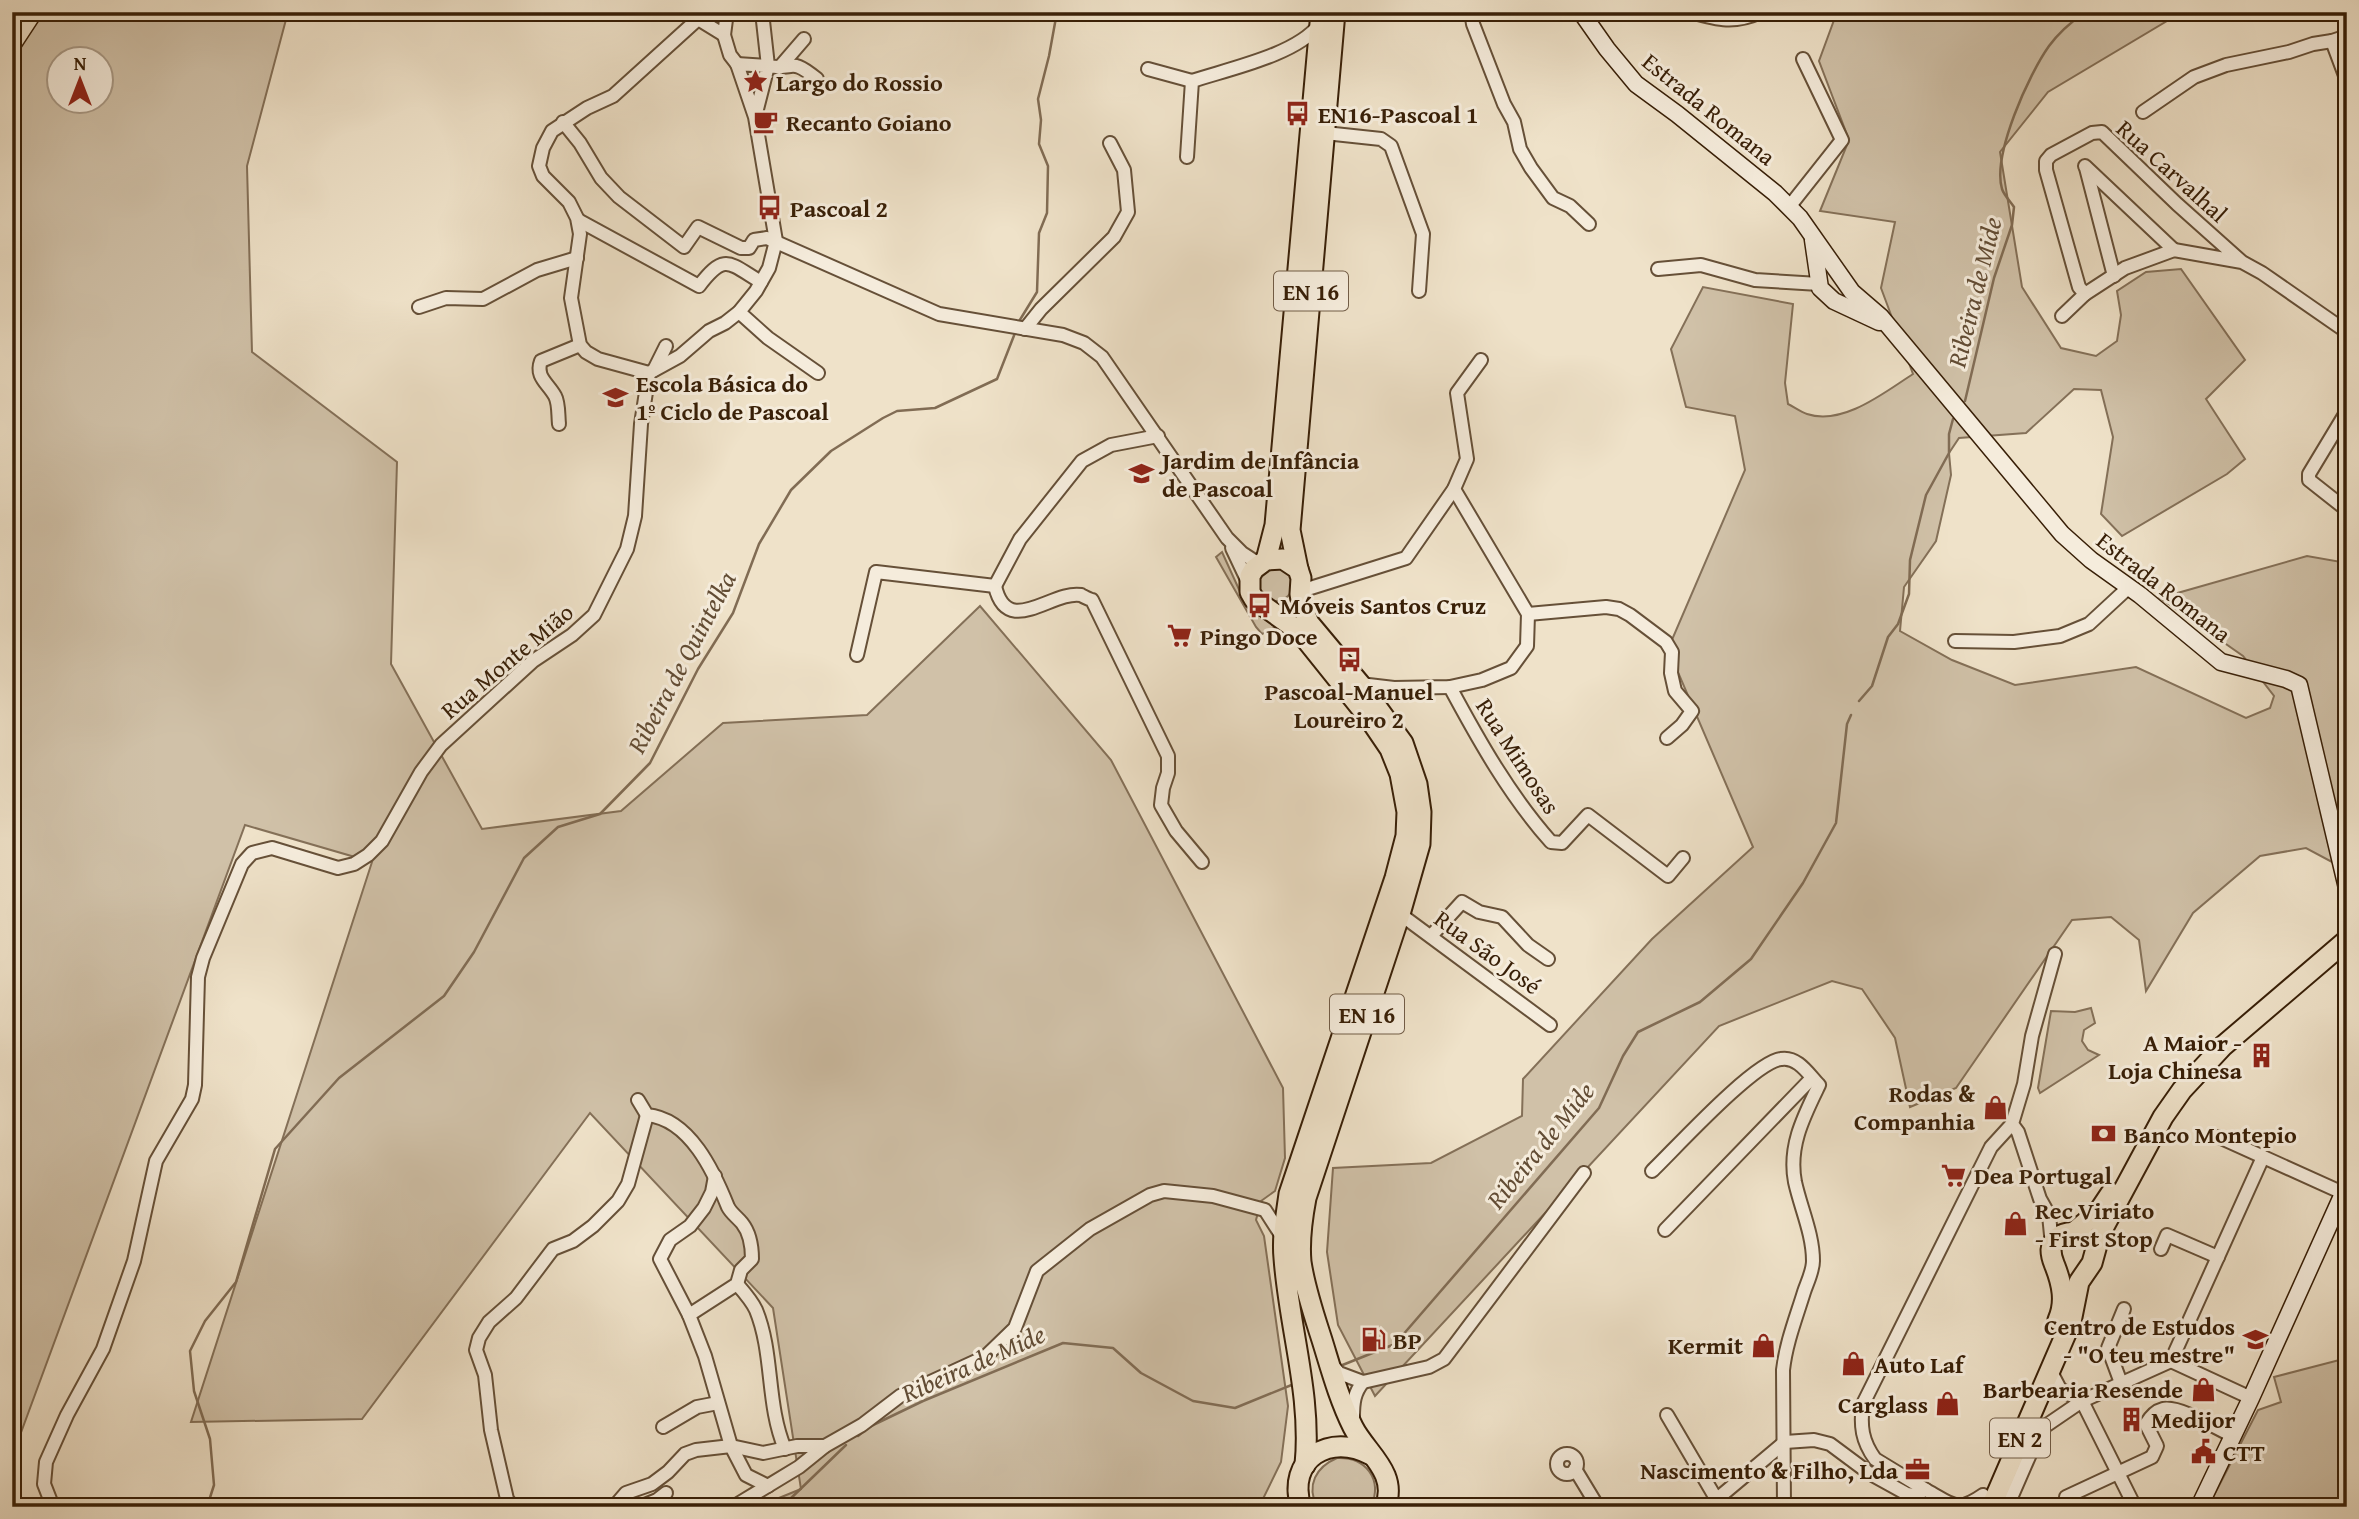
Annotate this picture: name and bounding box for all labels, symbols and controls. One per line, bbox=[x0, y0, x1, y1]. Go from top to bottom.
street label: Estrada Romana bbox=[1635, 44, 1784, 174]
north arrow bbox=[46, 46, 116, 116]
text: N bbox=[74, 49, 87, 77]
place label: Largo do Rossio bbox=[776, 65, 943, 100]
place icon: Largo do Rossio bbox=[742, 68, 770, 96]
place label: EN16-Pascoal 1 bbox=[1318, 97, 1478, 132]
bus stop icon: EN16-Pascoal 1 bbox=[1284, 100, 1312, 128]
place label: Recanto Goiano bbox=[786, 105, 952, 140]
cafe icon: Recanto Goiano bbox=[752, 108, 780, 136]
street label: Rua Carvalhal bbox=[2109, 112, 2235, 231]
place label: Pascoal 2 bbox=[790, 191, 888, 226]
bus stop icon: Pascoal 2 bbox=[756, 194, 784, 222]
water label: Ribeira de Mide bbox=[1936, 213, 2012, 372]
road number: EN 16 bbox=[1274, 272, 1348, 310]
place label: Escola Básica do 1º Ciclo de Pascoal bbox=[636, 366, 829, 429]
school or university icon: Escola Básica do 1º Ciclo de Pascoal bbox=[602, 383, 630, 411]
place label: Jardim de Infância de Pascoal bbox=[1158, 443, 1360, 506]
school or university icon: Jardim de Infância de Pascoal bbox=[1128, 460, 1156, 488]
street label: Estrada Romana bbox=[2089, 523, 2239, 651]
water label: Ribeira de Quintelka bbox=[616, 564, 745, 761]
place label: Móveis Santos Cruz bbox=[1280, 588, 1486, 623]
bus stop icon: Móveis Santos Cruz bbox=[1246, 591, 1274, 619]
street label: Rua Monte Mião bbox=[433, 595, 581, 727]
place label: Pingo Doce bbox=[1200, 619, 1318, 654]
supermarket icon: Pingo Doce bbox=[1166, 622, 1194, 650]
bus stop icon: Pascoal-Manuel Loureiro 2 bbox=[1335, 646, 1363, 674]
place label: Pascoal-Manuel Loureiro 2 bbox=[1265, 674, 1434, 737]
street label: Rua Mimosas bbox=[1467, 691, 1569, 821]
street label: Rua São José bbox=[1427, 901, 1549, 1003]
road number: EN 16 bbox=[1330, 995, 1404, 1034]
place label: A Maior - Loja Chinesa bbox=[2108, 1025, 2243, 1088]
building icon: A Maior - Loja Chinesa bbox=[2248, 1042, 2276, 1070]
water label: Ribeira de Mide bbox=[1476, 1073, 1604, 1218]
place label: Rodas & Companhia bbox=[1854, 1076, 1976, 1139]
shop icon: Rodas & Companhia bbox=[1981, 1093, 2009, 1121]
place label: Banco Montepio bbox=[2124, 1117, 2297, 1152]
bank icon: Banco Montepio bbox=[2090, 1120, 2118, 1148]
place label: Dea Portugal bbox=[1974, 1158, 2113, 1193]
supermarket icon: Dea Portugal bbox=[1940, 1161, 1968, 1189]
place label: Rec Viriato - First Stop bbox=[2035, 1193, 2154, 1256]
shop icon: Rec Viriato - First Stop bbox=[2001, 1210, 2029, 1238]
place label: Centro de Estudos - "O teu mestre" bbox=[2044, 1309, 2235, 1372]
water label: Ribeira de Mide bbox=[894, 1314, 1051, 1412]
place label: BP bbox=[1393, 1323, 1422, 1358]
fuel station icon: BP bbox=[1359, 1326, 1387, 1354]
school or university icon: Centro de Estudos - "O teu mestre" bbox=[2241, 1326, 2269, 1354]
place label: Kermit bbox=[1668, 1328, 1743, 1363]
shop icon: Kermit bbox=[1749, 1331, 1777, 1359]
place label: Auto Laf bbox=[1874, 1347, 1966, 1382]
shop icon: Auto Laf bbox=[1840, 1350, 1868, 1378]
place label: Barbearia Resende bbox=[1983, 1372, 2183, 1407]
shop icon: Barbearia Resende bbox=[2189, 1375, 2217, 1403]
place label: Carglass bbox=[1838, 1387, 1928, 1422]
shop icon: Carglass bbox=[1934, 1390, 1962, 1418]
place label: Medijor bbox=[2151, 1402, 2236, 1437]
building icon: Medijor bbox=[2117, 1405, 2145, 1433]
road number: EN 2 bbox=[1990, 1418, 2050, 1457]
place label: CTT bbox=[2223, 1435, 2265, 1470]
public building icon: CTT bbox=[2189, 1438, 2217, 1466]
place label: Nascimento & Filho, Lda bbox=[1640, 1453, 1899, 1488]
office icon: Nascimento & Filho, Lda bbox=[1904, 1456, 1932, 1484]

